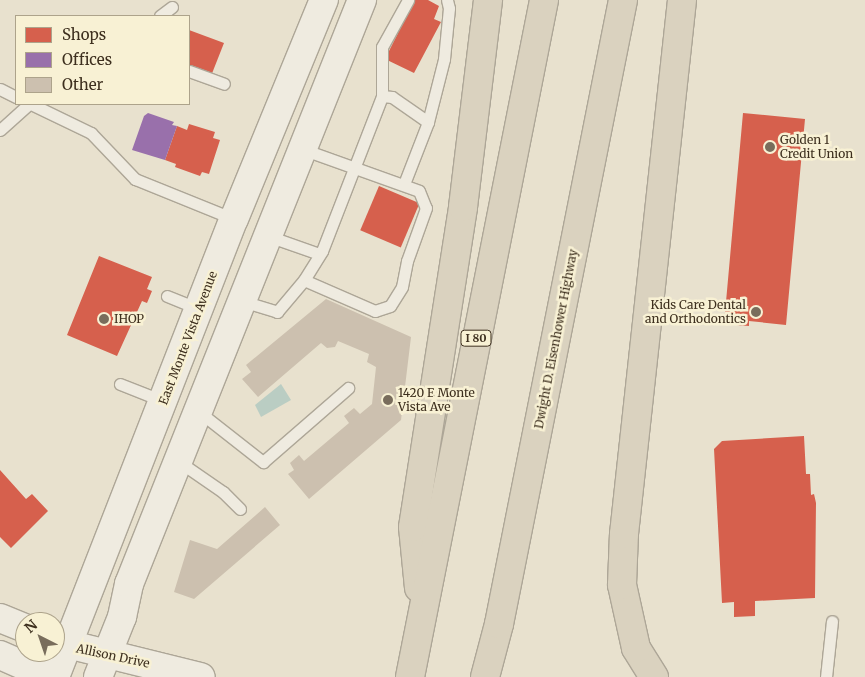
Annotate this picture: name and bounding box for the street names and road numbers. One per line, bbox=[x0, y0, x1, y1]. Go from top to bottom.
street label: Dwight D. Eisenhower Highway bbox=[532, 248, 580, 430]
street label: East Monte Vista Avenue bbox=[156, 269, 220, 407]
road number: I 80 bbox=[460, 329, 492, 346]
street label: Allison Drive bbox=[75, 641, 151, 671]

